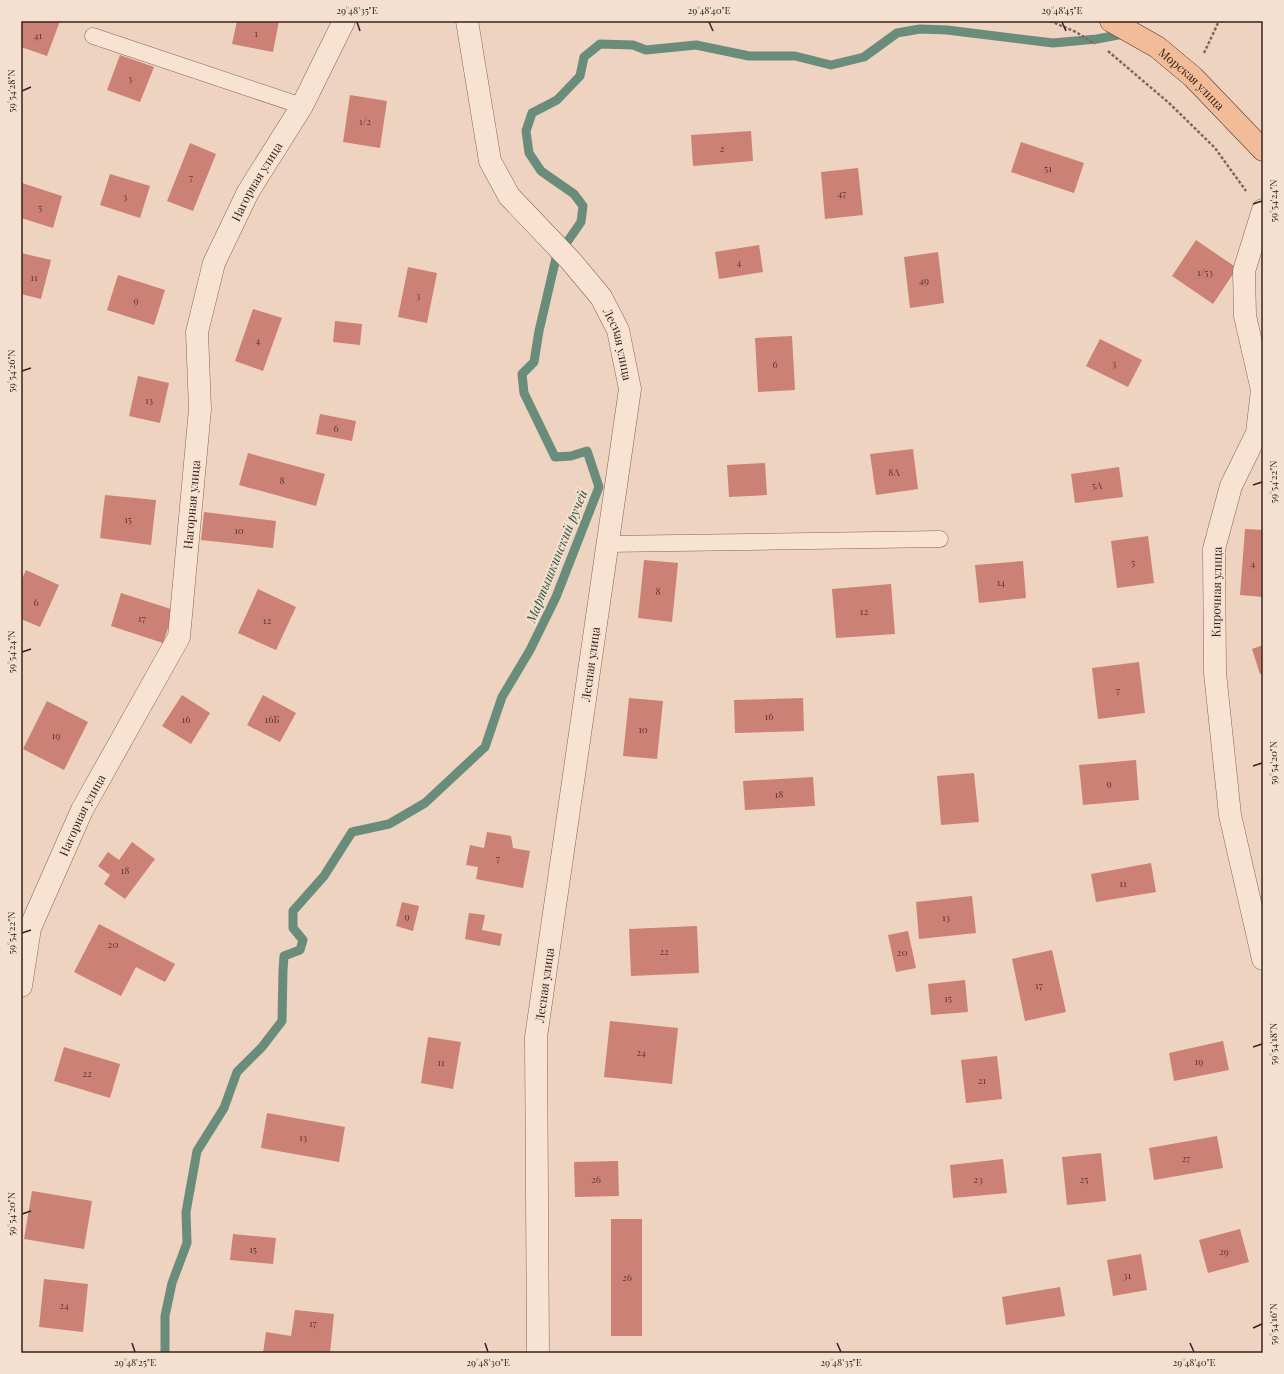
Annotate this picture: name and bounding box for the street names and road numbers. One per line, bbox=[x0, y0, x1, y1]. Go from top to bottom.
street label: Морская улица bbox=[1156, 44, 1228, 113]
street label: Нагорная улица bbox=[227, 139, 286, 224]
street label: Лесная улица bbox=[599, 304, 636, 382]
street label: Нагорная улица bbox=[179, 459, 203, 550]
street label: Кирочная улица bbox=[1207, 547, 1225, 637]
street label: Лесная улица bbox=[577, 626, 603, 703]
street label: Нагорная улица bbox=[55, 771, 109, 858]
street label: Лесная улица bbox=[531, 947, 557, 1024]

